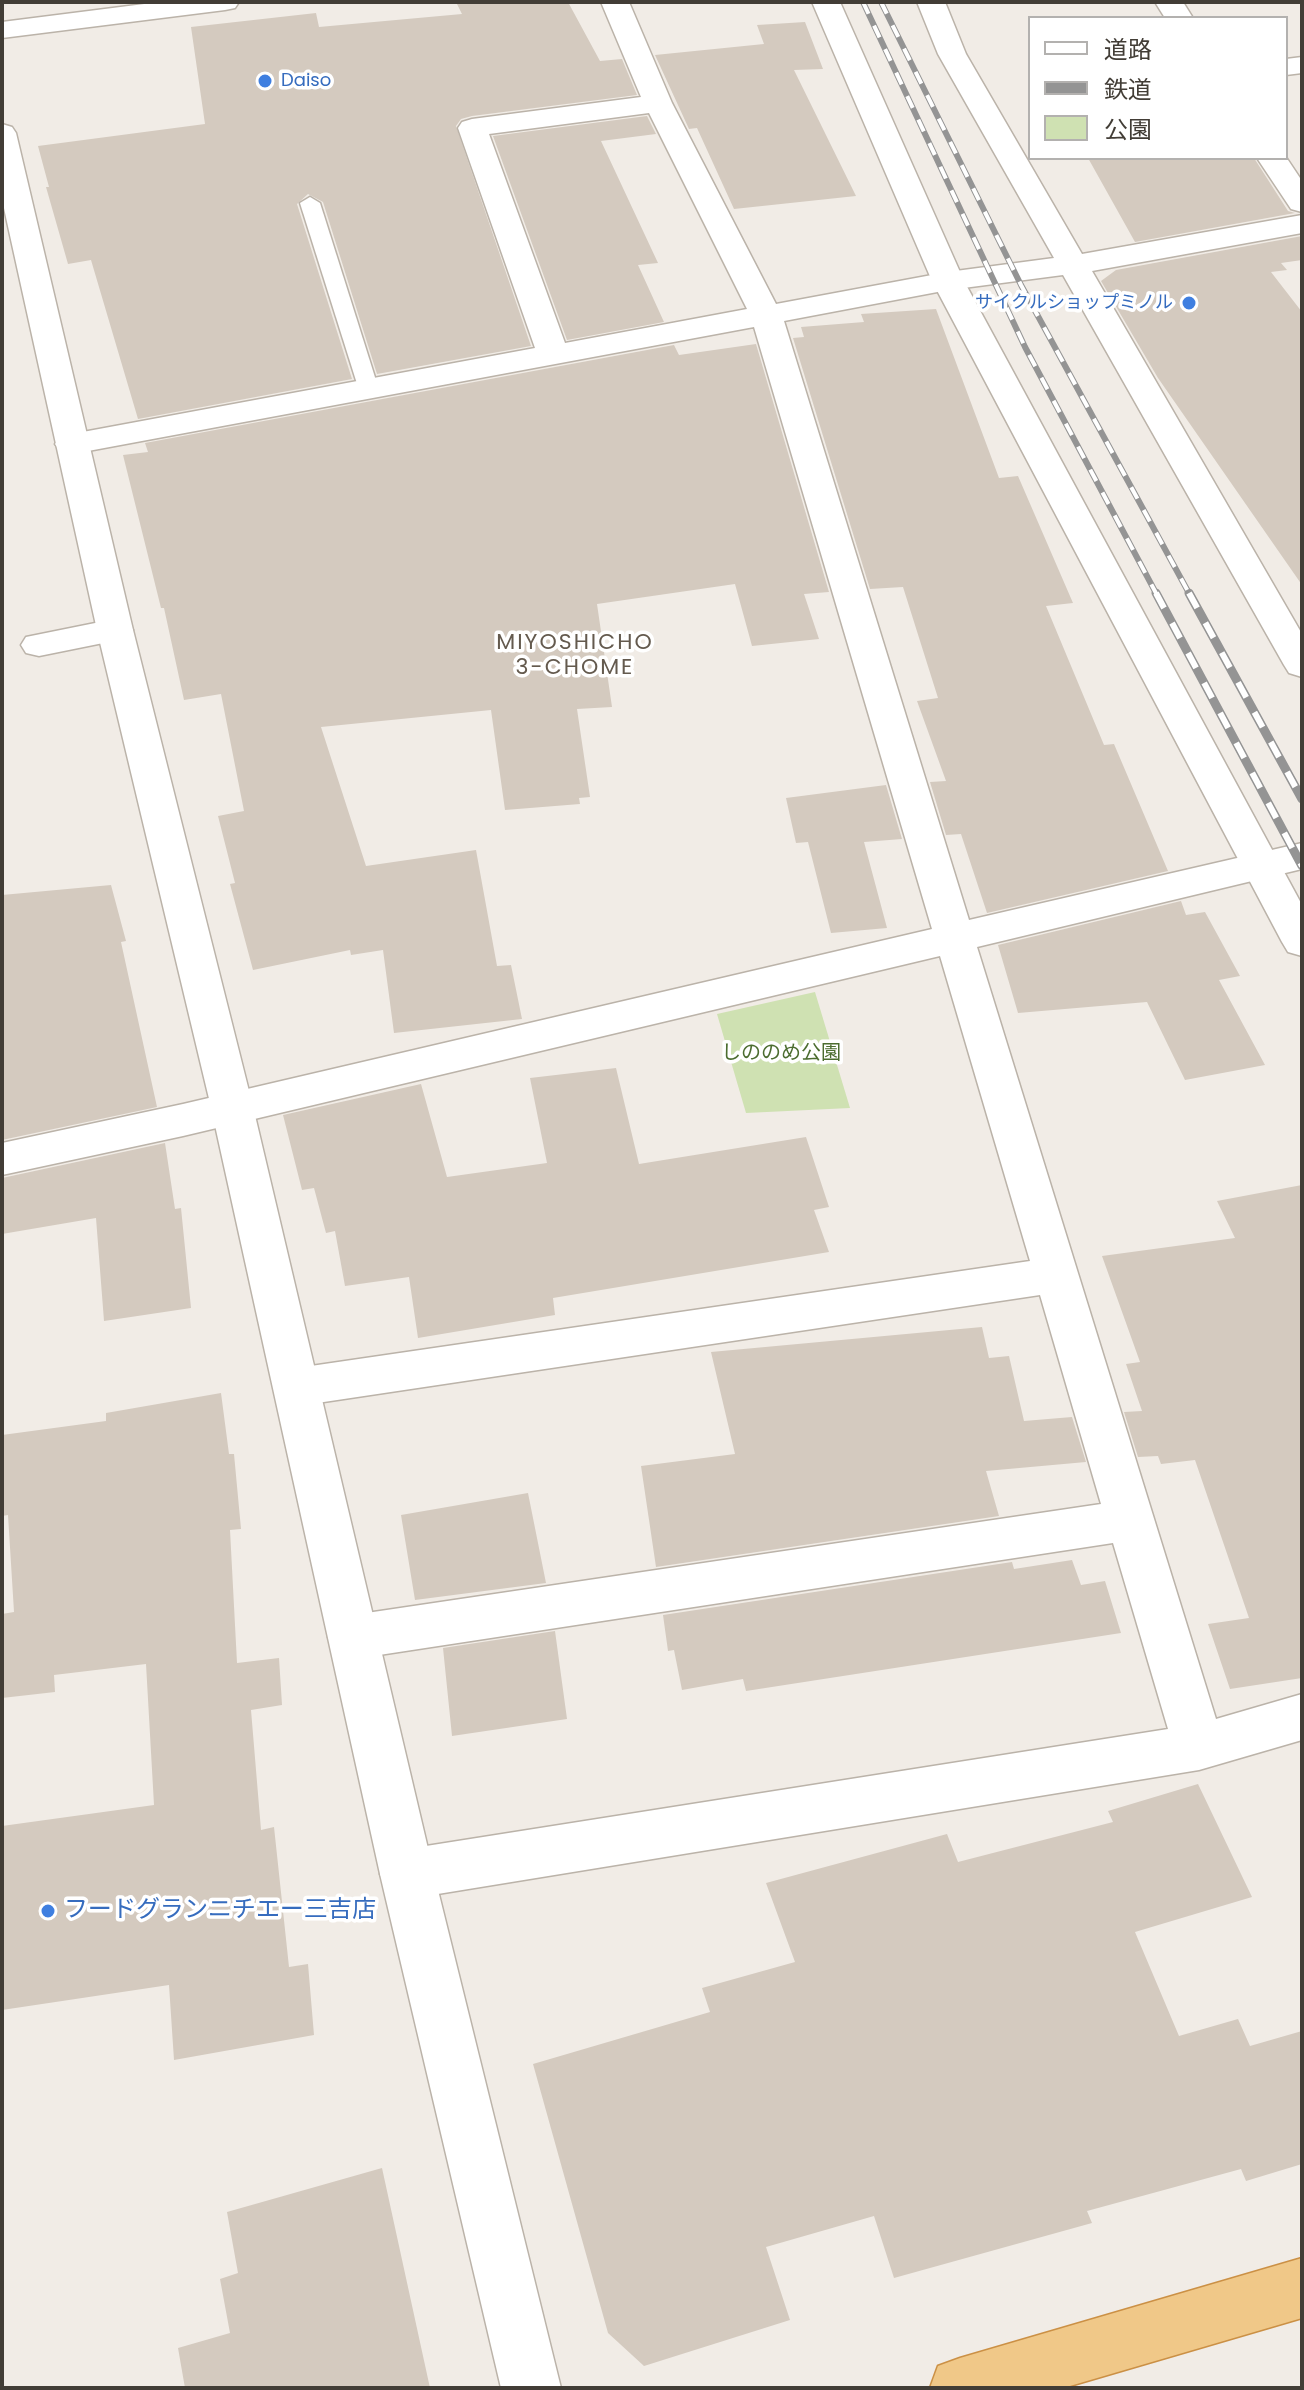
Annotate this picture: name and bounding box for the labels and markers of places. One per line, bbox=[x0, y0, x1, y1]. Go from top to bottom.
place label: Daiso bbox=[281, 70, 331, 92]
marker: Daiso bbox=[256, 72, 274, 90]
place label: サイクルショップミノル bbox=[975, 292, 1173, 314]
marker: サイクルショップミノル bbox=[1180, 294, 1198, 312]
place label: フードグランニチエー三吉店 bbox=[64, 1897, 376, 1925]
marker: フードグランニチエー三吉店 bbox=[39, 1902, 57, 1920]

